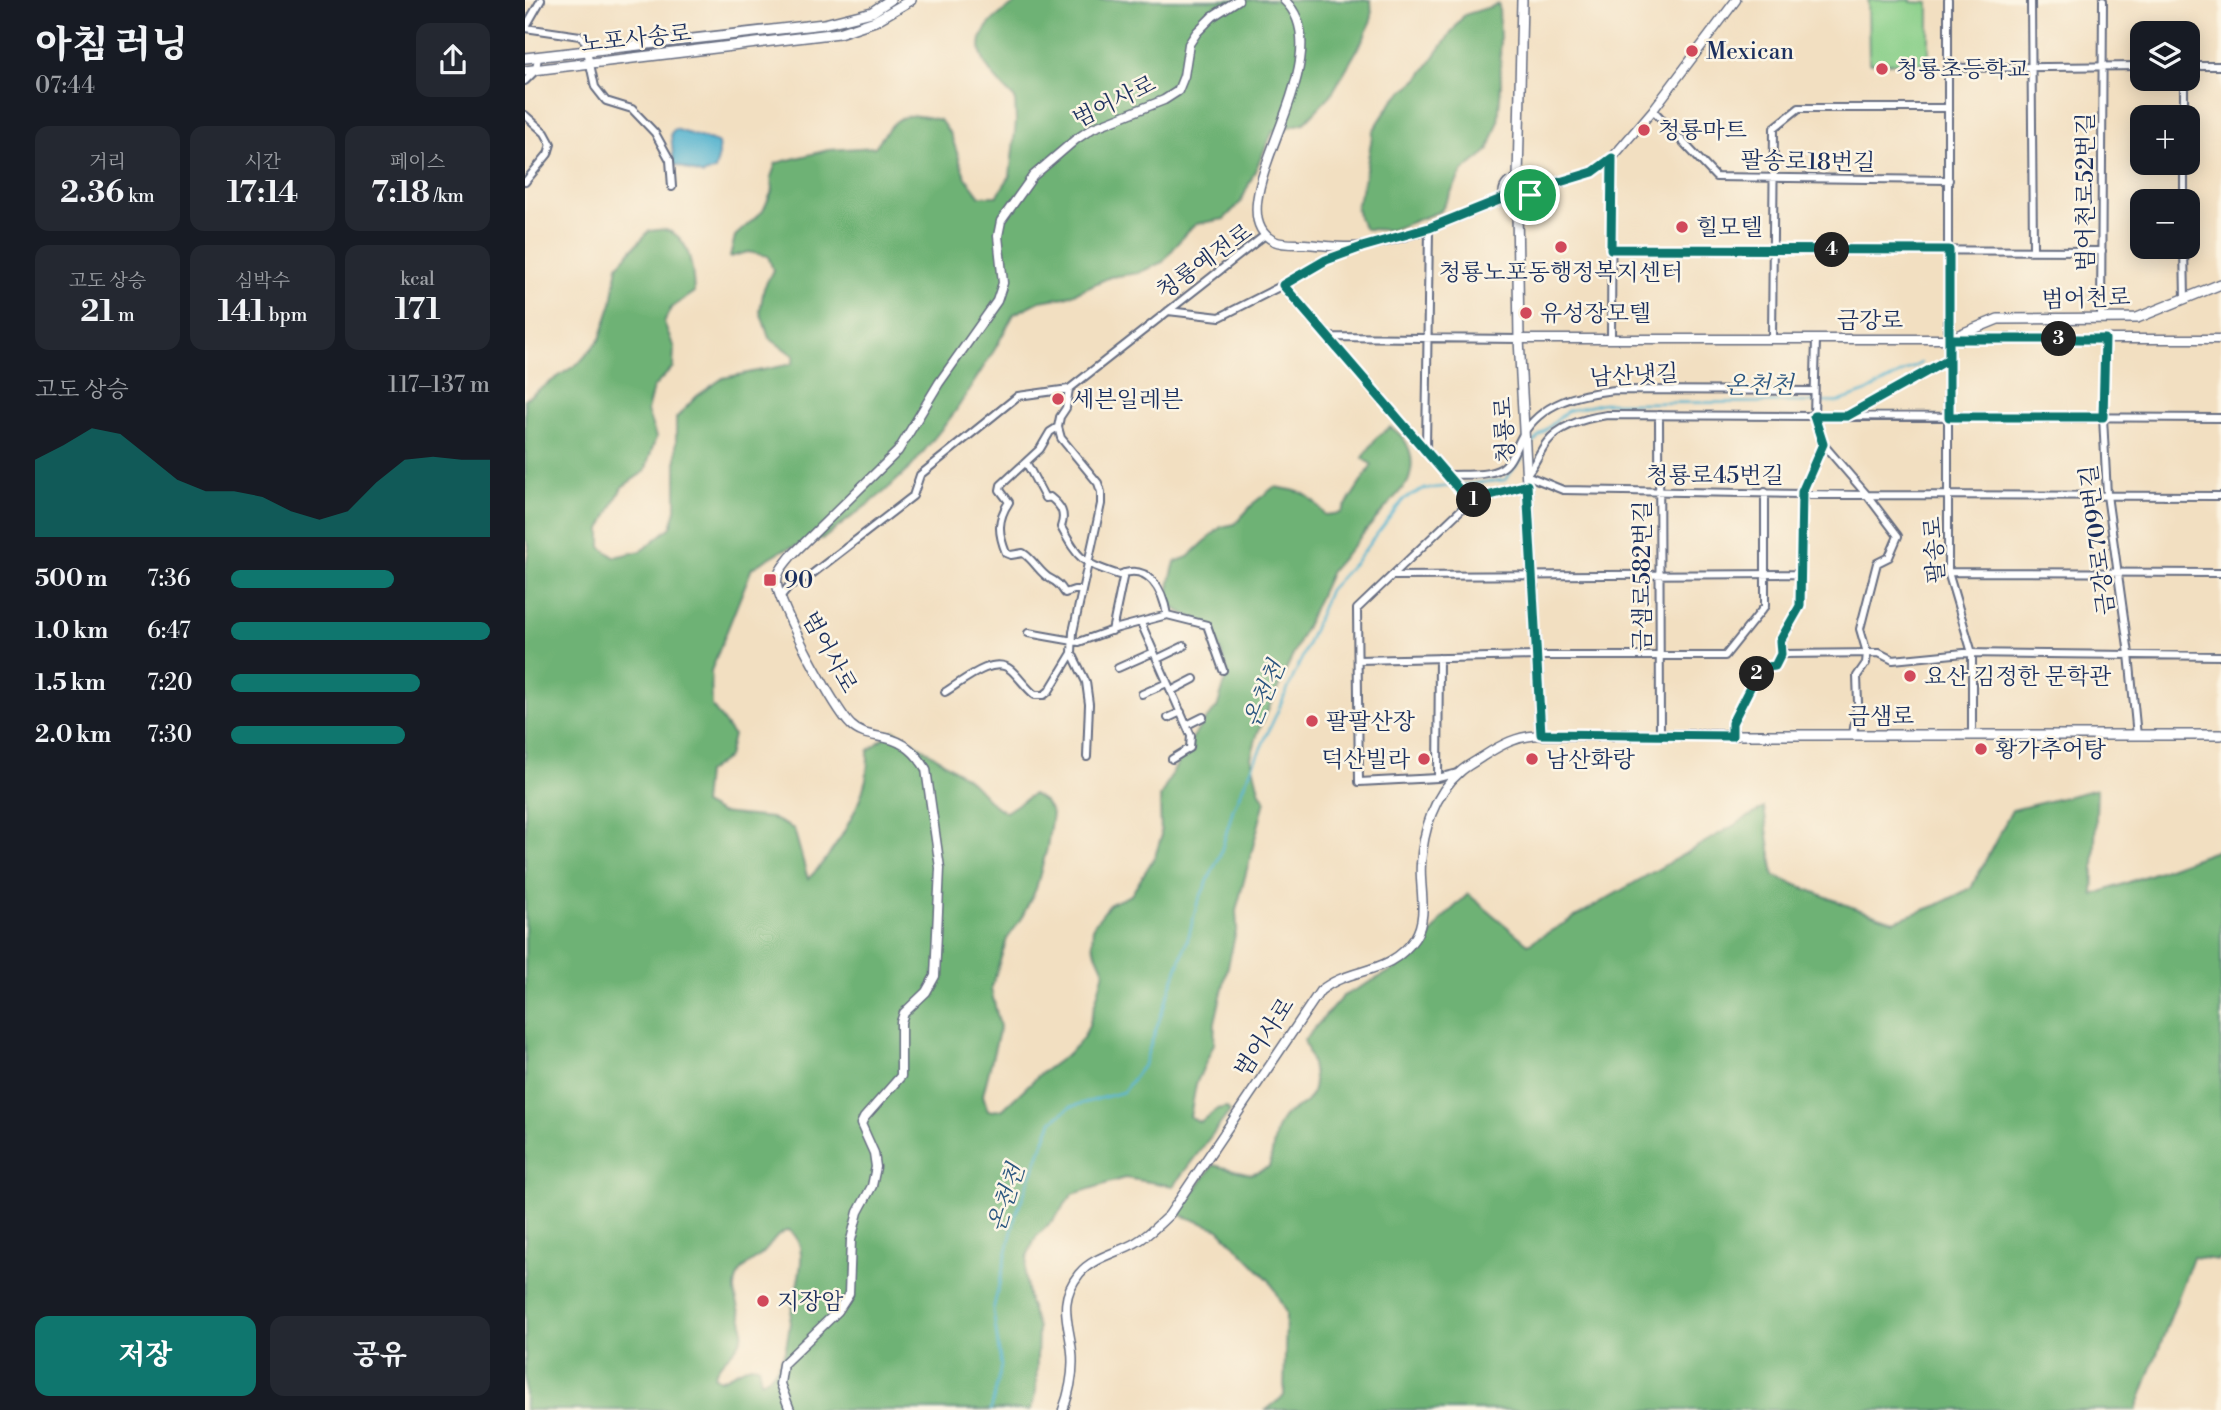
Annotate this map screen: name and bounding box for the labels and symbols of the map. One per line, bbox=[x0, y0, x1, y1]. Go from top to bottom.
street label: 노포사송로 bbox=[579, 19, 693, 59]
place label: Mexican bbox=[1706, 38, 1794, 66]
marker: Mexican bbox=[1684, 43, 1700, 59]
place label: 청룡초등학교 bbox=[1896, 56, 2029, 84]
marker: 청룡초등학교 bbox=[1874, 61, 1890, 77]
street label: 범어사로 bbox=[1068, 70, 1161, 134]
street label: 범어천로52번길 bbox=[2072, 112, 2100, 272]
place label: 청룡마트 bbox=[1658, 117, 1747, 145]
marker: 청룡마트 bbox=[1636, 122, 1652, 138]
street label: 팔송로18번길 bbox=[1740, 147, 1876, 177]
pin bbox=[1500, 165, 1560, 225]
place label: 힐모텔 bbox=[1696, 214, 1763, 242]
street label: 청룡예전로 bbox=[1151, 218, 1258, 306]
marker: 힐모텔 bbox=[1674, 219, 1690, 235]
pin: 4 bbox=[1815, 232, 1849, 268]
marker: 청룡노포동행정복지센터 bbox=[1553, 239, 1569, 255]
place label: 청룡노포동행정복지센터 bbox=[1439, 259, 1683, 287]
street label: 범어천로 bbox=[2041, 283, 2131, 315]
place label: 유성장모텔 bbox=[1540, 300, 1651, 328]
marker: 유성장모텔 bbox=[1518, 305, 1534, 321]
street label: 금강로 bbox=[1837, 307, 1903, 335]
pin: 3 bbox=[2041, 322, 2077, 356]
street label: 남산냇길 bbox=[1589, 360, 1679, 392]
water label: 온천천 bbox=[1724, 371, 1796, 401]
place label: 세븐일레븐 bbox=[1072, 386, 1183, 414]
marker: 세븐일레븐 bbox=[1050, 391, 1066, 407]
street label: 청룡로 bbox=[1489, 396, 1521, 464]
street label: 청룡로45번길 bbox=[1646, 462, 1784, 490]
street label: 금강로709번길 bbox=[2075, 463, 2121, 617]
pin: 1 bbox=[1457, 482, 1492, 518]
street label: 금샘로582번길 bbox=[1629, 501, 1657, 651]
street label: 팔송로 bbox=[1919, 516, 1951, 584]
place label: 90 bbox=[784, 567, 813, 595]
marker: 90 bbox=[762, 572, 778, 588]
street label: 범어사로 bbox=[795, 607, 863, 698]
water label: 온천천 bbox=[1238, 655, 1293, 732]
pin: 2 bbox=[1739, 656, 1775, 692]
place label: 요산 김정한 문학관 bbox=[1924, 663, 2112, 691]
marker: 요산 김정한 문학관 bbox=[1902, 668, 1918, 684]
street label: 금샘로 bbox=[1848, 703, 1914, 731]
place label: 팔팔산장 bbox=[1326, 708, 1416, 736]
marker: 팔팔산장 bbox=[1304, 713, 1320, 729]
place label: 황가추어탕 bbox=[1995, 736, 2107, 764]
marker: 황가추어탕 bbox=[1973, 741, 1989, 757]
place label: 덕산빌라 bbox=[1321, 746, 1411, 774]
place label: 남산화랑 bbox=[1546, 746, 1636, 774]
marker: 덕산빌라 bbox=[1416, 751, 1432, 767]
marker: 남산화랑 bbox=[1524, 751, 1540, 767]
street label: 범어사로 bbox=[1229, 993, 1301, 1082]
water label: 온천천 bbox=[982, 1159, 1033, 1236]
place label: 지장암 bbox=[777, 1288, 844, 1316]
marker: 지장암 bbox=[755, 1293, 771, 1309]

